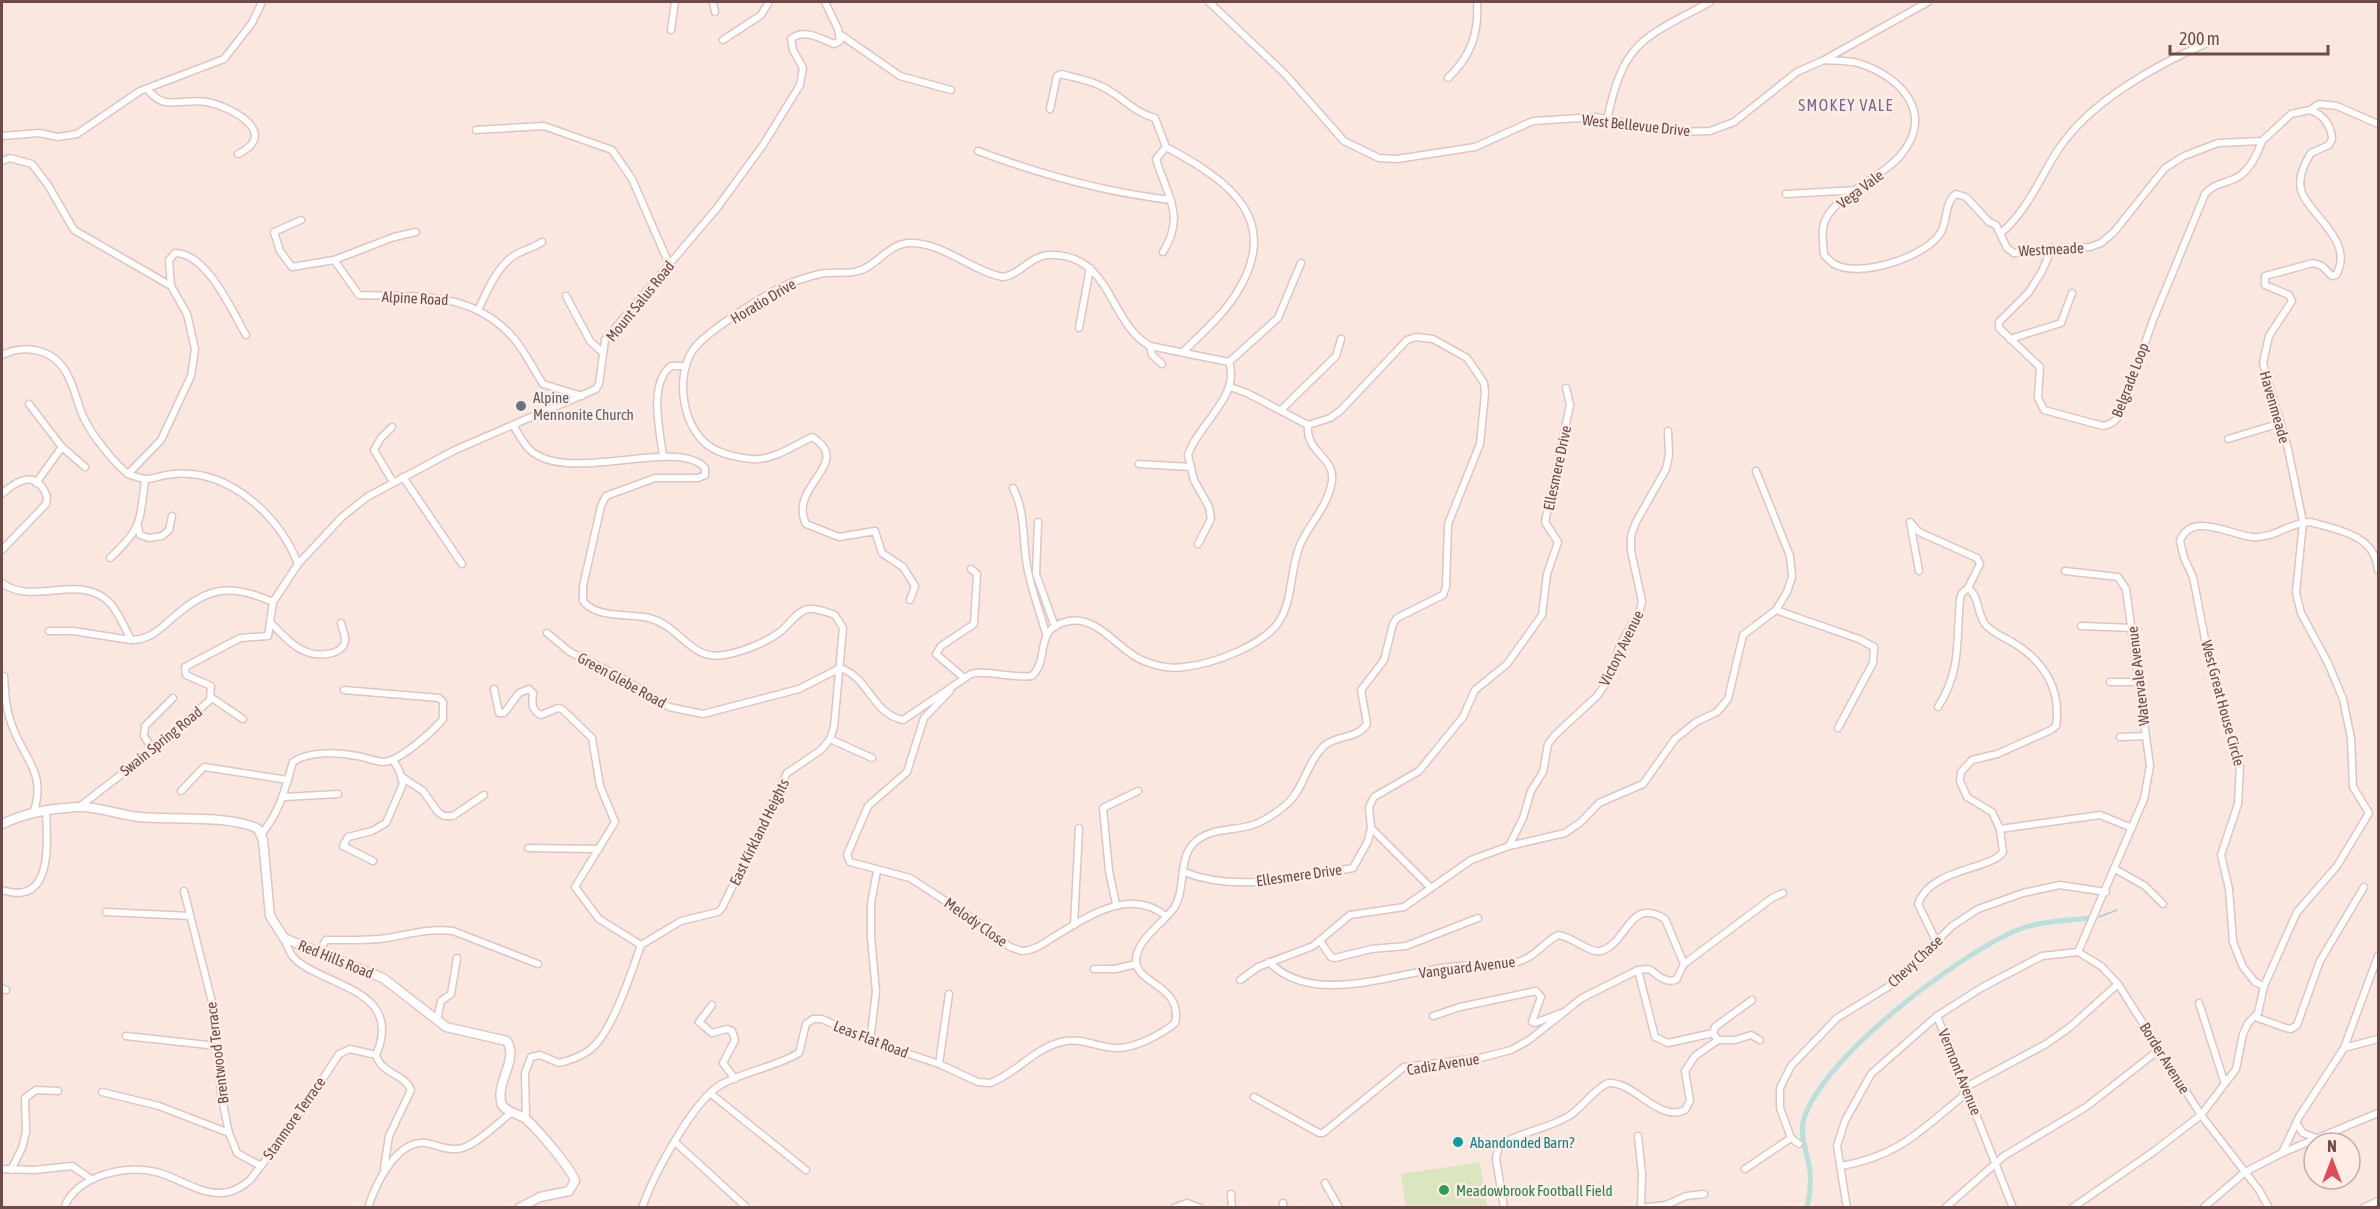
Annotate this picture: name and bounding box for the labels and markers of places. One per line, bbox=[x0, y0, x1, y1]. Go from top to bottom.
place label: Alpine Mennonite Church bbox=[533, 389, 634, 423]
marker: Alpine Mennonite Church bbox=[514, 399, 528, 413]
place label: Abandonded Barn? bbox=[1470, 1134, 1575, 1151]
marker: Abandonded Barn? bbox=[1451, 1135, 1465, 1149]
place label: Meadowbrook Football Field bbox=[1456, 1182, 1613, 1199]
marker: Meadowbrook Football Field bbox=[1437, 1183, 1451, 1197]

